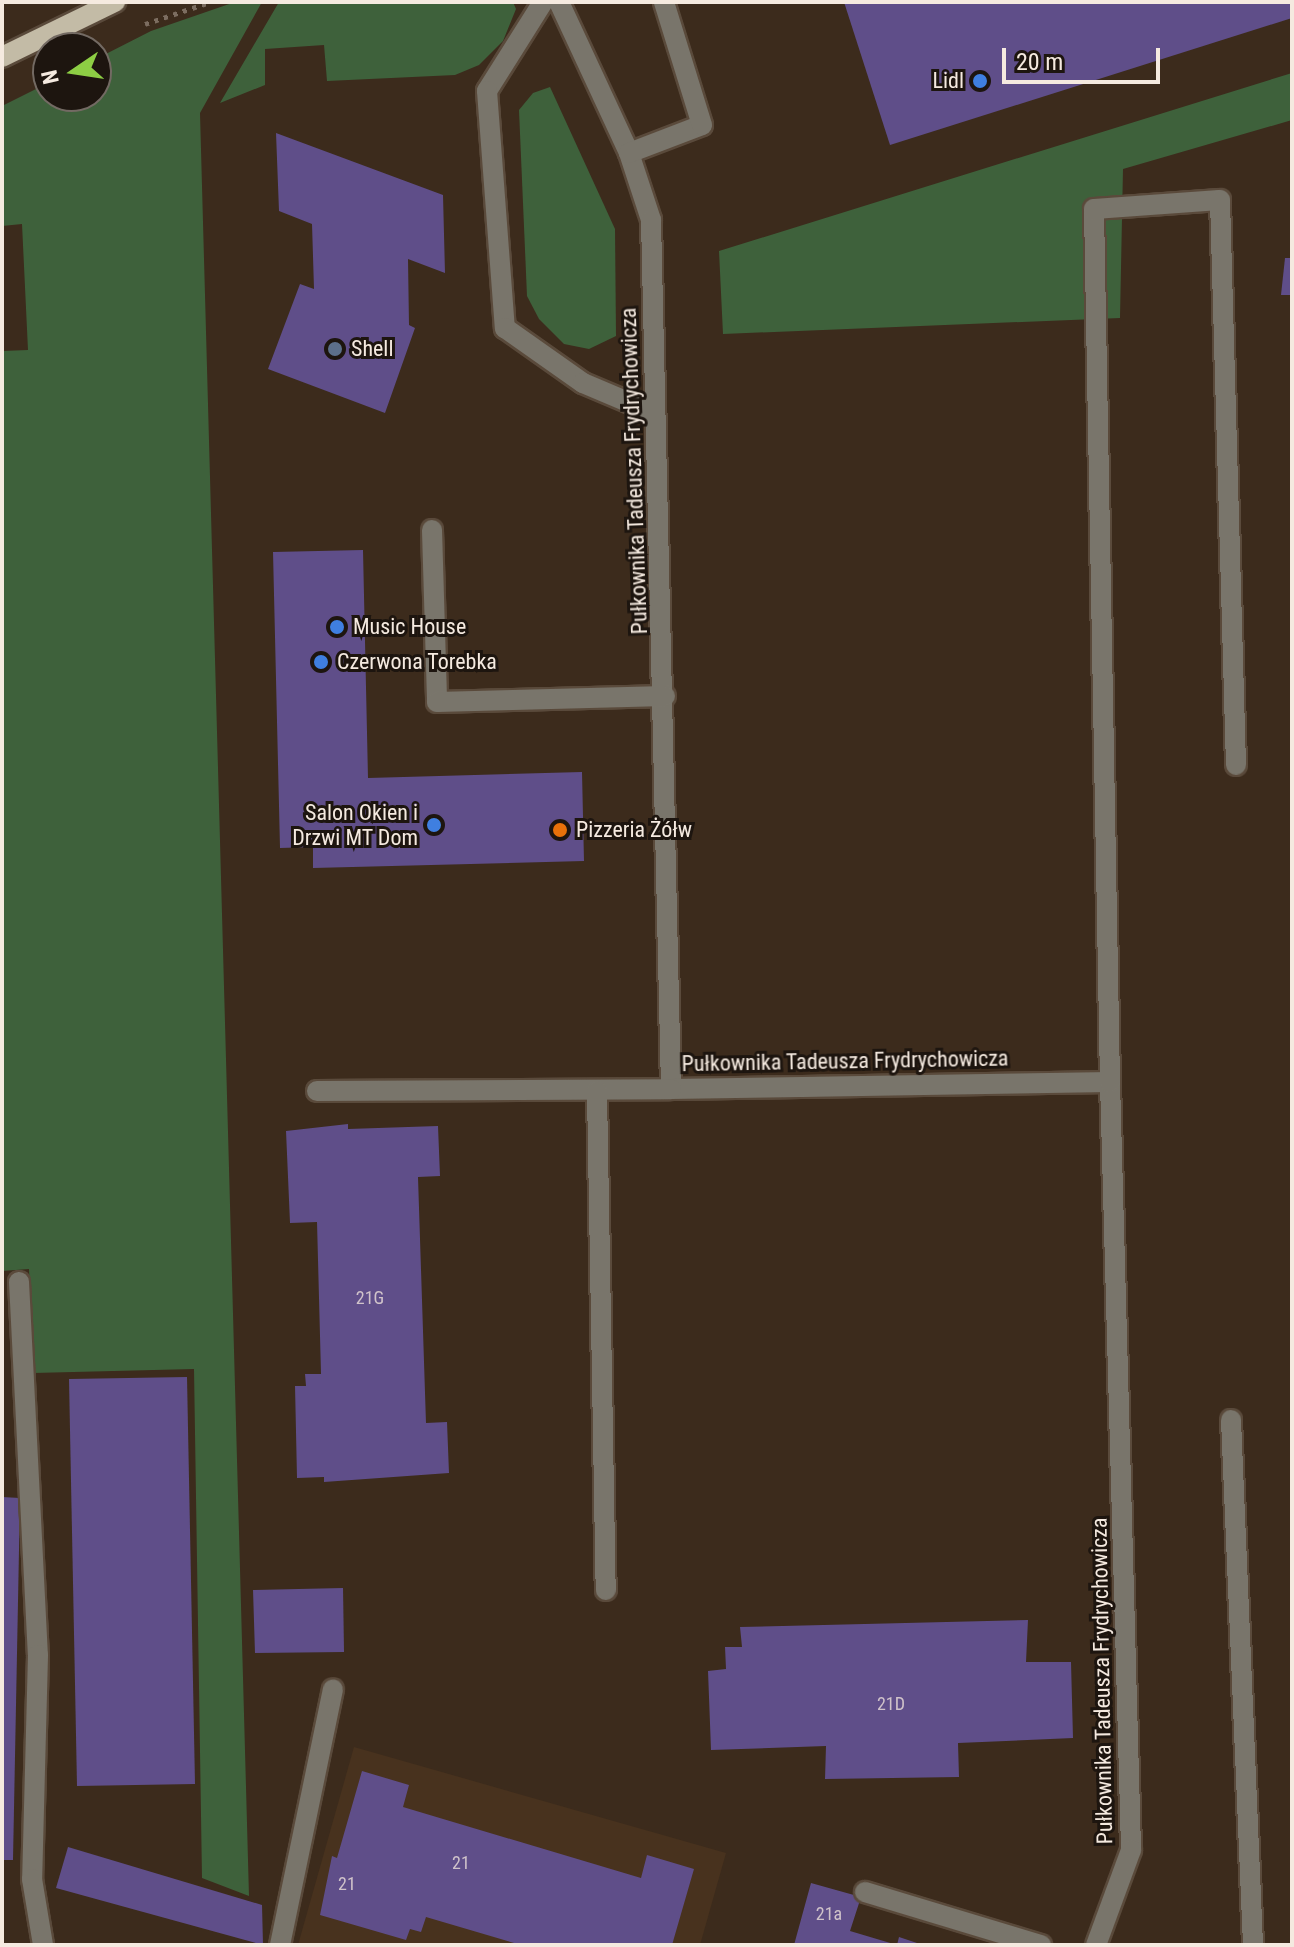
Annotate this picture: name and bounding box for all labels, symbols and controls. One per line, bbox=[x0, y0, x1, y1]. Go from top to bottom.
north arrow bbox=[32, 32, 112, 112]
scale bar bbox=[1006, 32, 1164, 82]
text: 20 m bbox=[1016, 48, 1063, 76]
text: N bbox=[36, 68, 64, 86]
place label: Lidl bbox=[933, 68, 964, 94]
marker: Lidl bbox=[971, 72, 989, 90]
street label: Pułkownika Tadeusza Frydrychowicza bbox=[615, 307, 653, 635]
place label: Shell bbox=[351, 336, 393, 362]
marker: Shell bbox=[326, 340, 344, 358]
place label: Music House bbox=[353, 614, 466, 640]
marker: Music House bbox=[328, 618, 346, 636]
place label: Czerwona Torebka bbox=[337, 649, 497, 675]
marker: Czerwona Torebka bbox=[312, 653, 330, 671]
place label: Salon Okien i Drzwi MT Dom bbox=[292, 799, 418, 850]
marker: Salon Okien i Drzwi MT Dom bbox=[425, 816, 443, 834]
place label: Pizzeria Żółw bbox=[576, 817, 692, 843]
marker: Pizzeria Żółw bbox=[551, 821, 569, 839]
street label: Pułkownika Tadeusza Frydrychowicza bbox=[681, 1045, 1009, 1077]
house number: 21G bbox=[356, 1287, 384, 1309]
street label: Pułkownika Tadeusza Frydrychowicza bbox=[1086, 1517, 1118, 1845]
house number: 21D bbox=[877, 1693, 905, 1715]
house number: 21 bbox=[452, 1852, 470, 1874]
house number: 21 bbox=[338, 1873, 356, 1895]
house number: 21a bbox=[816, 1903, 842, 1925]

